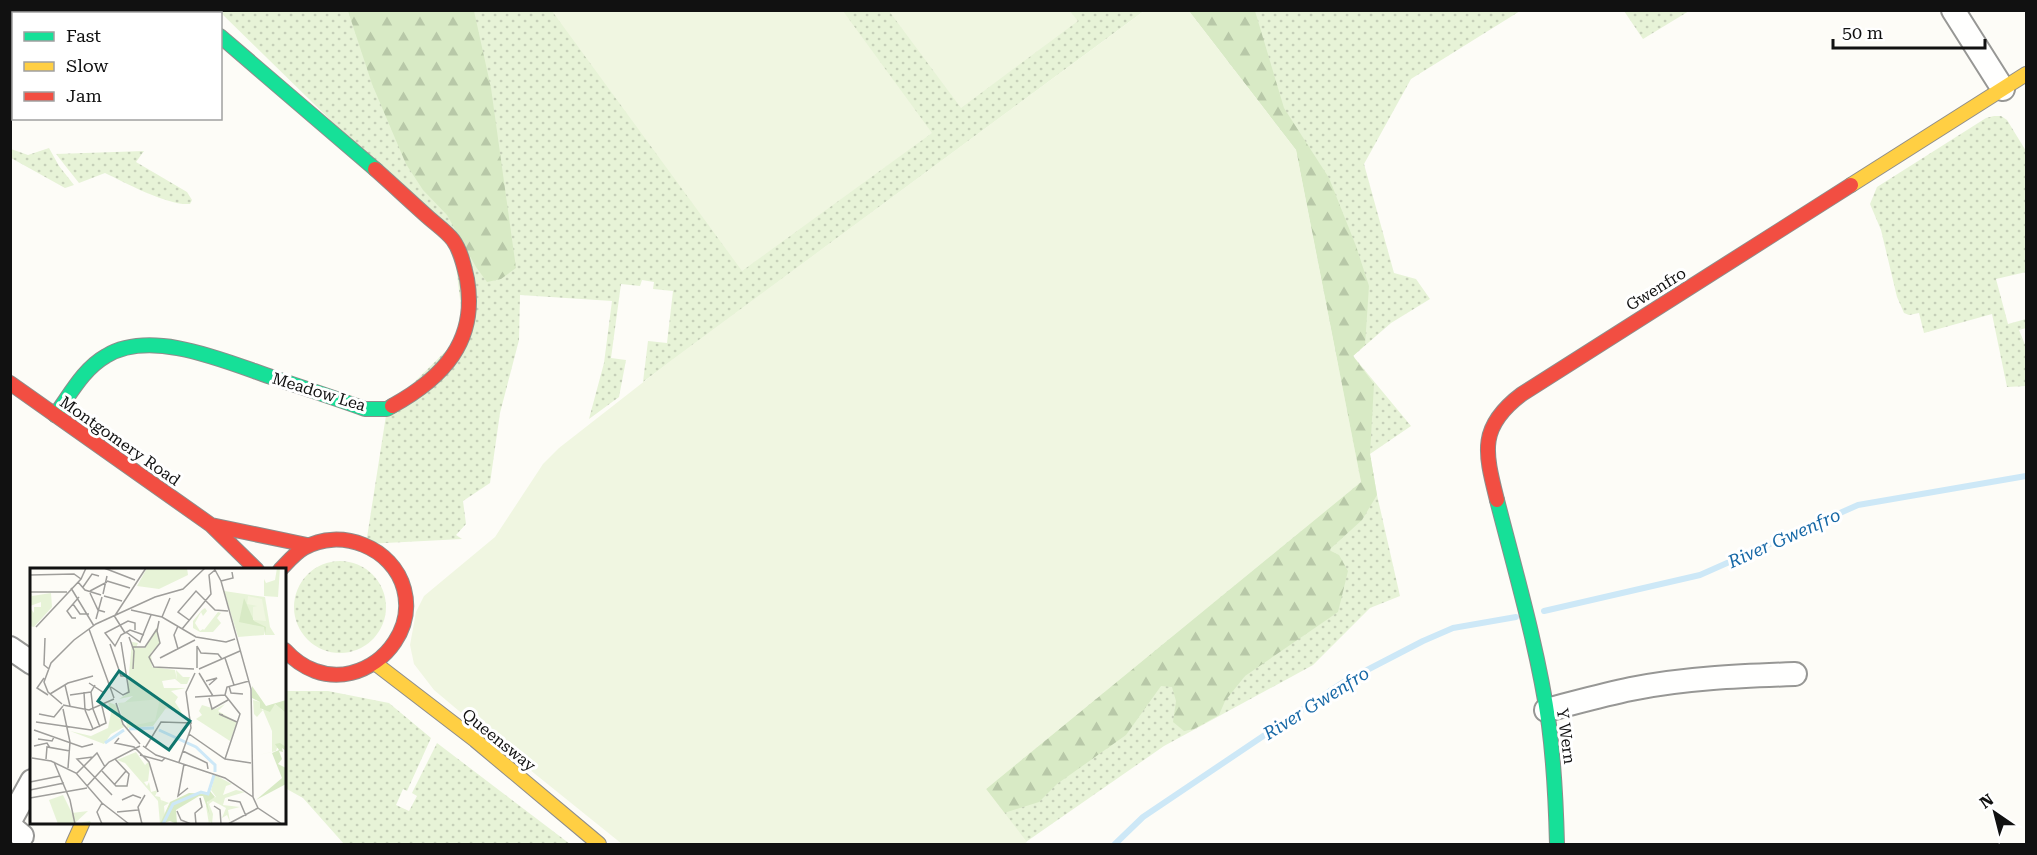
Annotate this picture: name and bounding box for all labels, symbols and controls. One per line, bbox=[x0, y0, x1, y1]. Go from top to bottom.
legend bbox=[12, 12, 222, 120]
scale bar bbox=[1833, 12, 1984, 50]
text: 50 m bbox=[1842, 22, 1883, 43]
text: Fast bbox=[66, 25, 101, 46]
text: Slow bbox=[66, 55, 108, 76]
text: Jam bbox=[66, 85, 102, 106]
street label: Gwenfro bbox=[1623, 263, 1690, 315]
street label: Meadow Lea bbox=[270, 369, 368, 415]
street label: Montgomery Road bbox=[56, 392, 184, 490]
water label: River Gwenfro bbox=[1724, 504, 1843, 573]
inset map bbox=[30, 568, 286, 825]
water label: River Gwenfro bbox=[1258, 662, 1373, 744]
street label: Queensway bbox=[458, 705, 540, 776]
street label: Y Wern bbox=[1553, 707, 1579, 765]
north arrow bbox=[1965, 783, 2025, 843]
text: N bbox=[1976, 790, 1997, 812]

